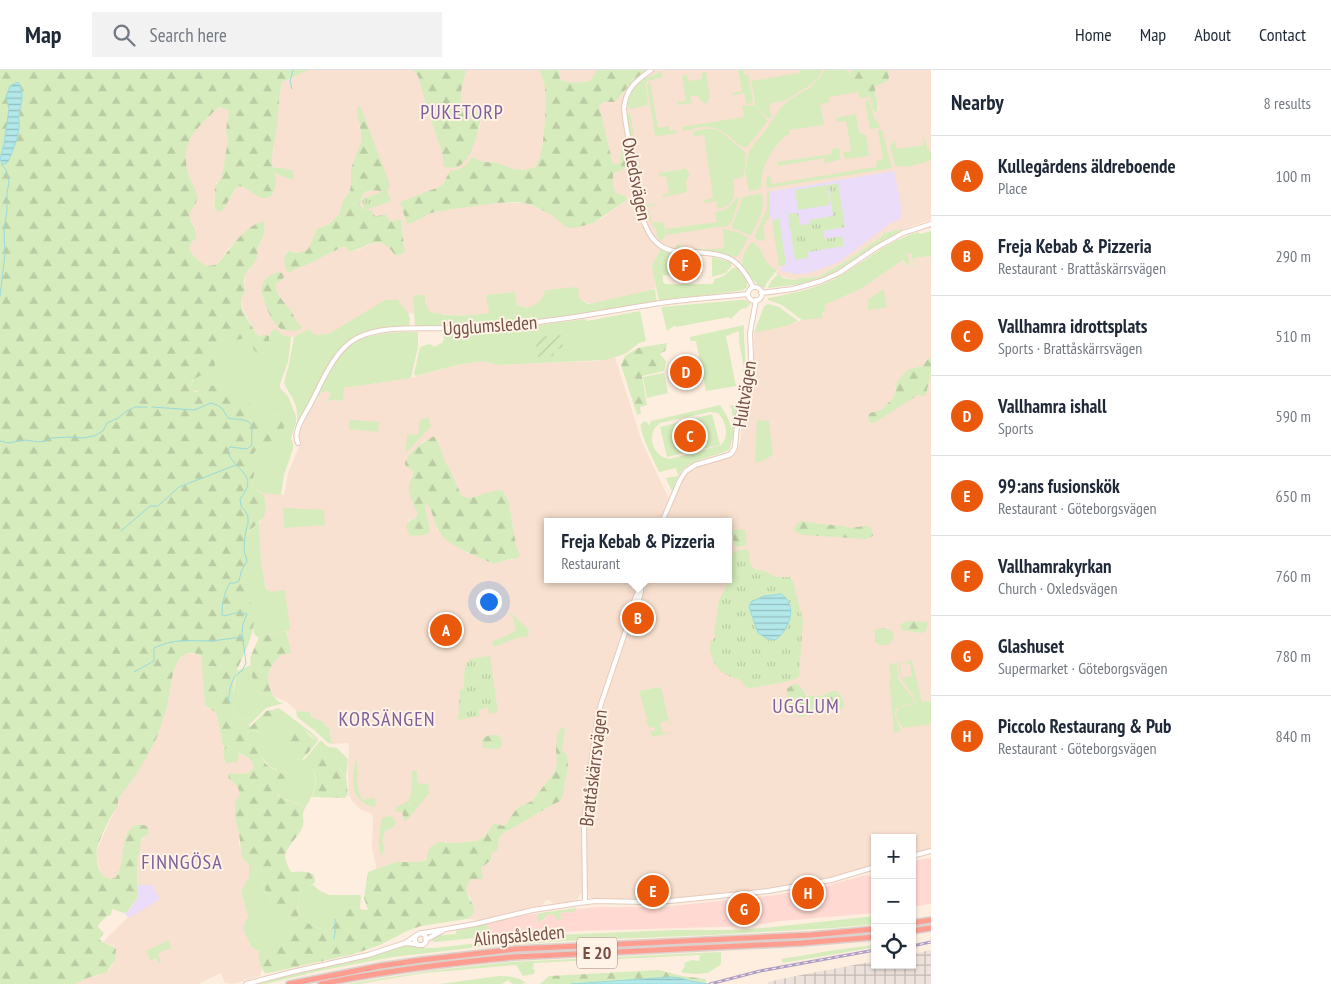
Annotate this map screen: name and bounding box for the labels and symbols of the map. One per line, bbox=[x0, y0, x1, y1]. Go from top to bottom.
district label: PUKETORP bbox=[420, 99, 504, 125]
street label: Oxledsvägen bbox=[617, 135, 657, 223]
pin: F bbox=[669, 246, 701, 284]
street label: Ugglumsleden bbox=[442, 310, 538, 340]
pin: D bbox=[670, 353, 702, 391]
street label: Hultvägen bbox=[727, 359, 761, 429]
pin: C bbox=[674, 417, 706, 455]
your location bbox=[476, 589, 502, 615]
pin: B bbox=[622, 599, 654, 637]
pin: A bbox=[430, 611, 462, 649]
district label: UGGLUM bbox=[772, 693, 840, 719]
district label: KORSÄNGEN bbox=[339, 706, 436, 732]
street label: Brattåskärrsvägen bbox=[574, 708, 612, 828]
district label: FINNGÖSA bbox=[141, 849, 223, 875]
pin: E bbox=[637, 872, 669, 910]
pin: H bbox=[792, 874, 824, 912]
pin: G bbox=[728, 890, 760, 928]
street label: Alingsåsleden bbox=[473, 919, 565, 951]
road number: E 20 bbox=[577, 938, 617, 968]

